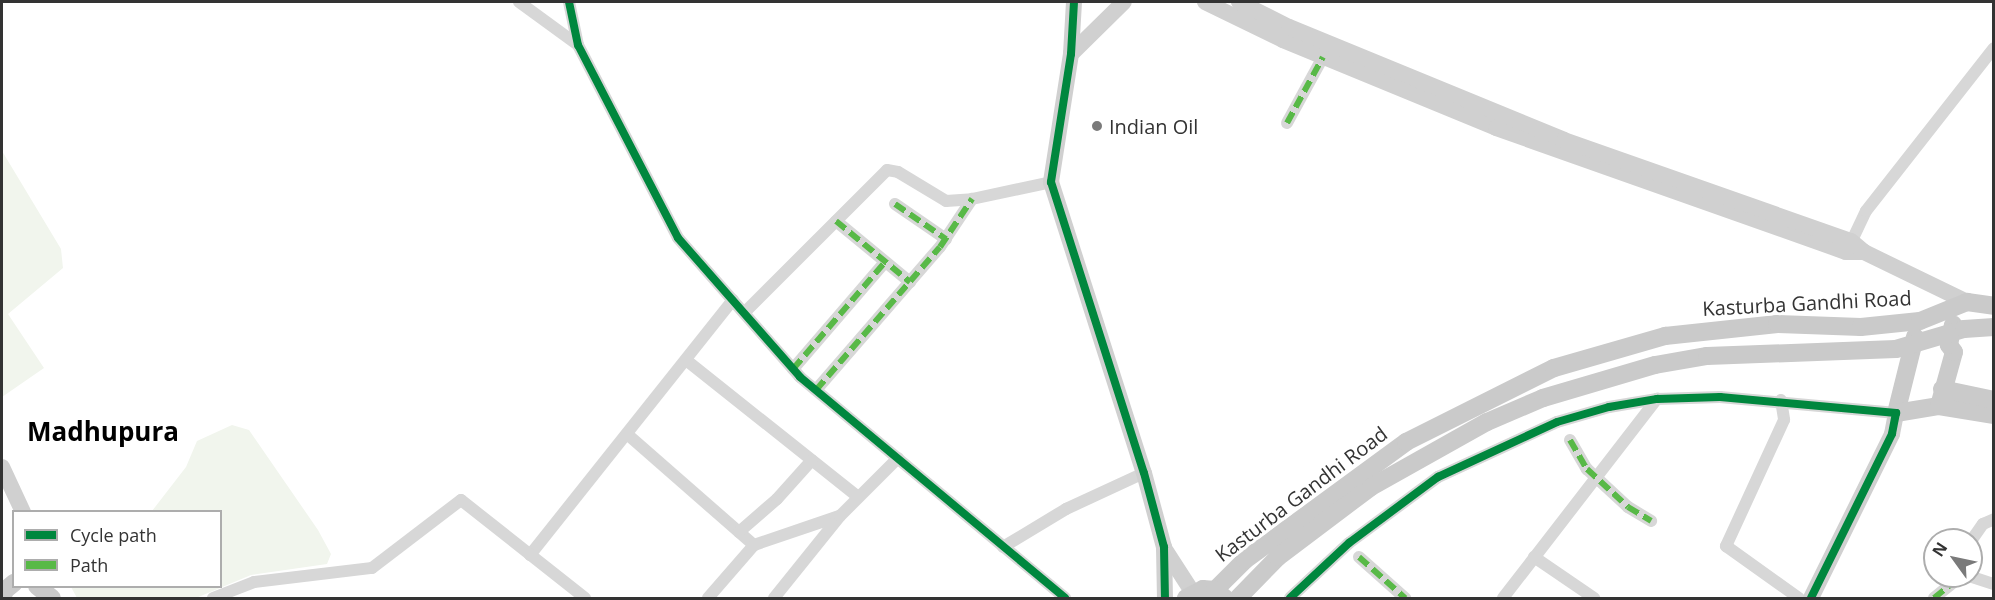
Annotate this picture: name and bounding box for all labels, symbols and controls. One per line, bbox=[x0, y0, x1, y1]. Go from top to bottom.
place label: Indian Oil bbox=[1109, 114, 1198, 138]
marker: Indian Oil bbox=[1090, 119, 1104, 133]
street label: Kasturba Gandhi Road bbox=[1702, 286, 1912, 320]
district label: Madhupura bbox=[27, 416, 179, 448]
street label: Kasturba Gandhi Road bbox=[1210, 421, 1392, 567]
legend bbox=[12, 510, 222, 588]
text: Cycle path bbox=[70, 523, 157, 547]
north arrow bbox=[1923, 528, 1983, 588]
text: N bbox=[1927, 538, 1952, 561]
text: Path bbox=[70, 553, 108, 577]

